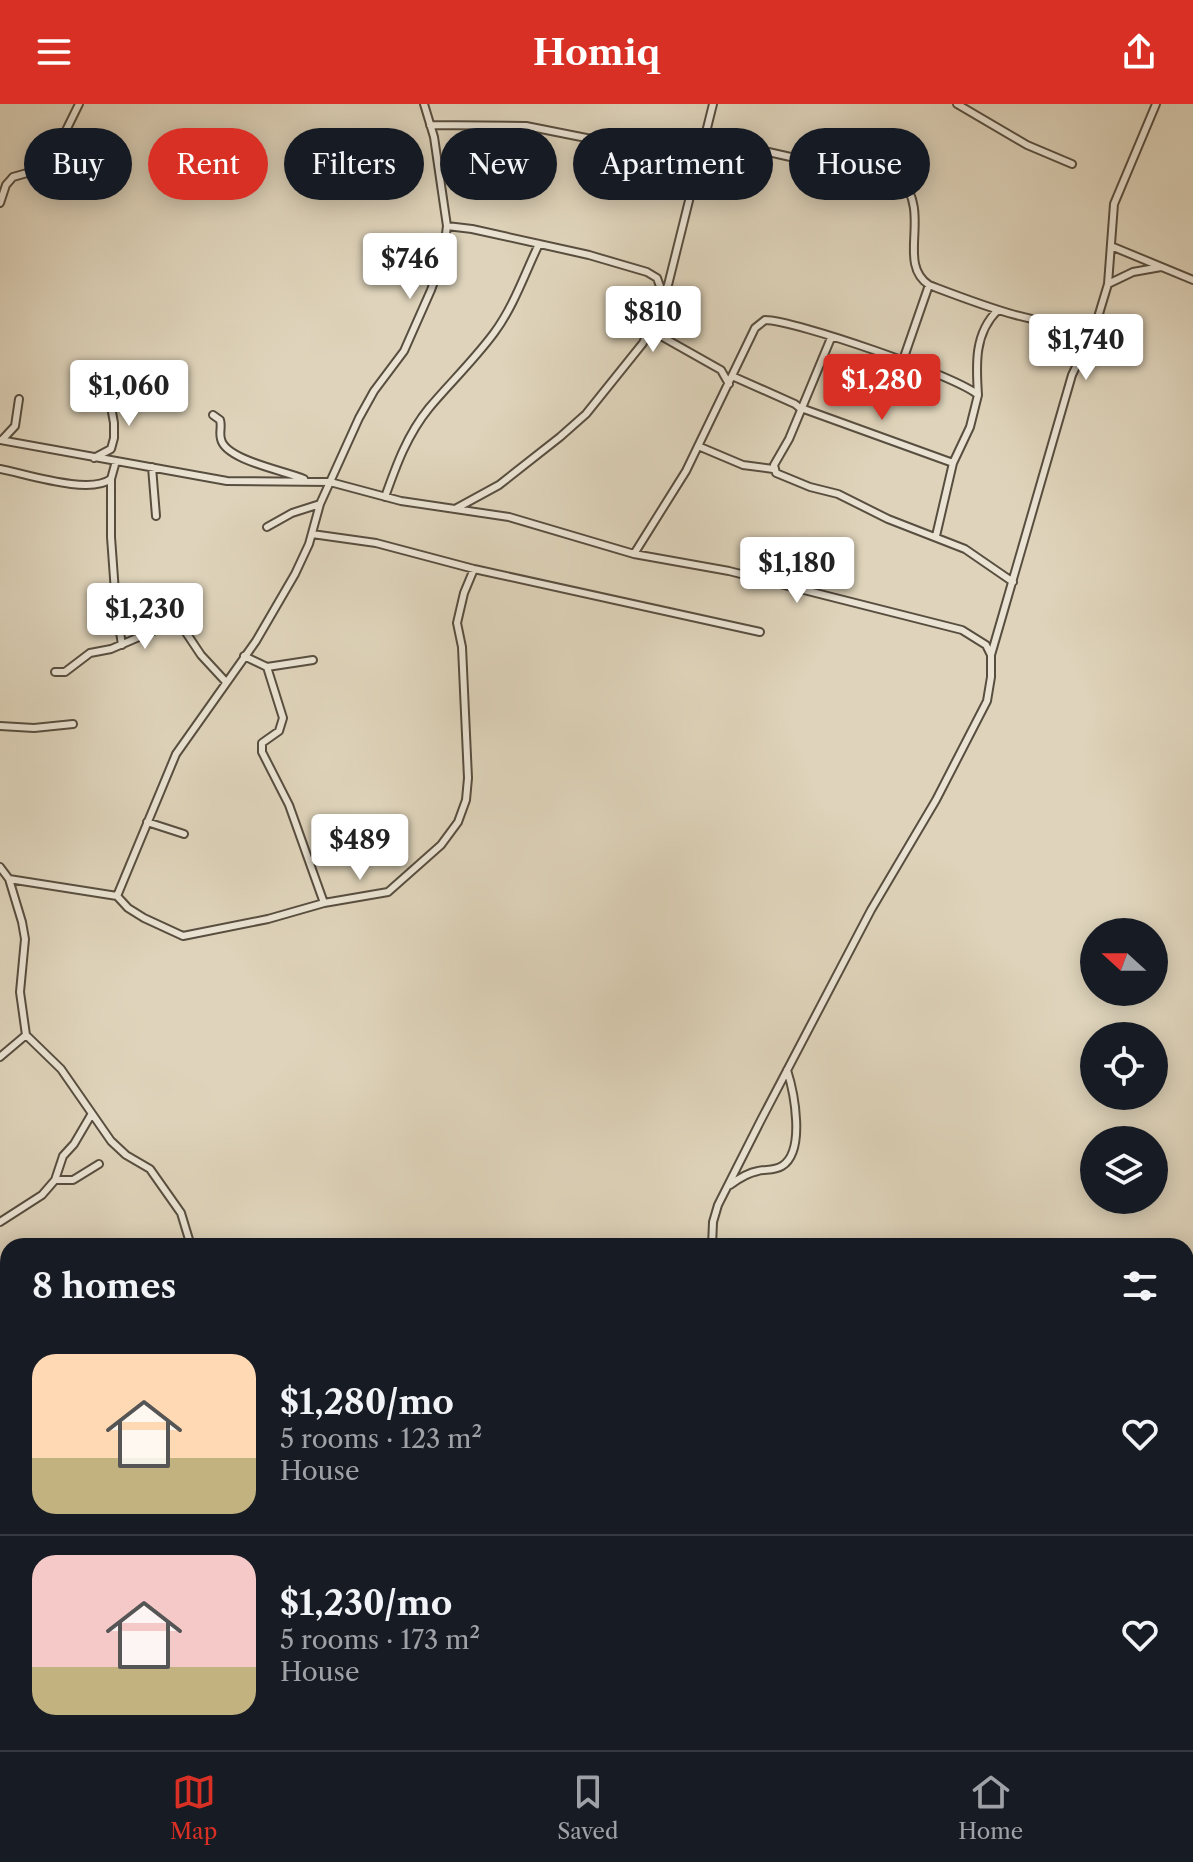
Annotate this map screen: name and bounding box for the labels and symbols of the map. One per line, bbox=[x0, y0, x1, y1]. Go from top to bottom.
pin: $746 bbox=[363, 233, 457, 301]
pin: $810 bbox=[606, 286, 700, 354]
pin: $1,740 bbox=[1021, 314, 1151, 382]
pin: $1,280 bbox=[817, 354, 947, 422]
pin: $1,060 bbox=[64, 360, 194, 428]
pin: $1,180 bbox=[732, 537, 862, 605]
pin: $1,230 bbox=[80, 583, 210, 651]
pin: $489 bbox=[313, 814, 407, 882]
north arrow bbox=[1080, 918, 1168, 1006]

